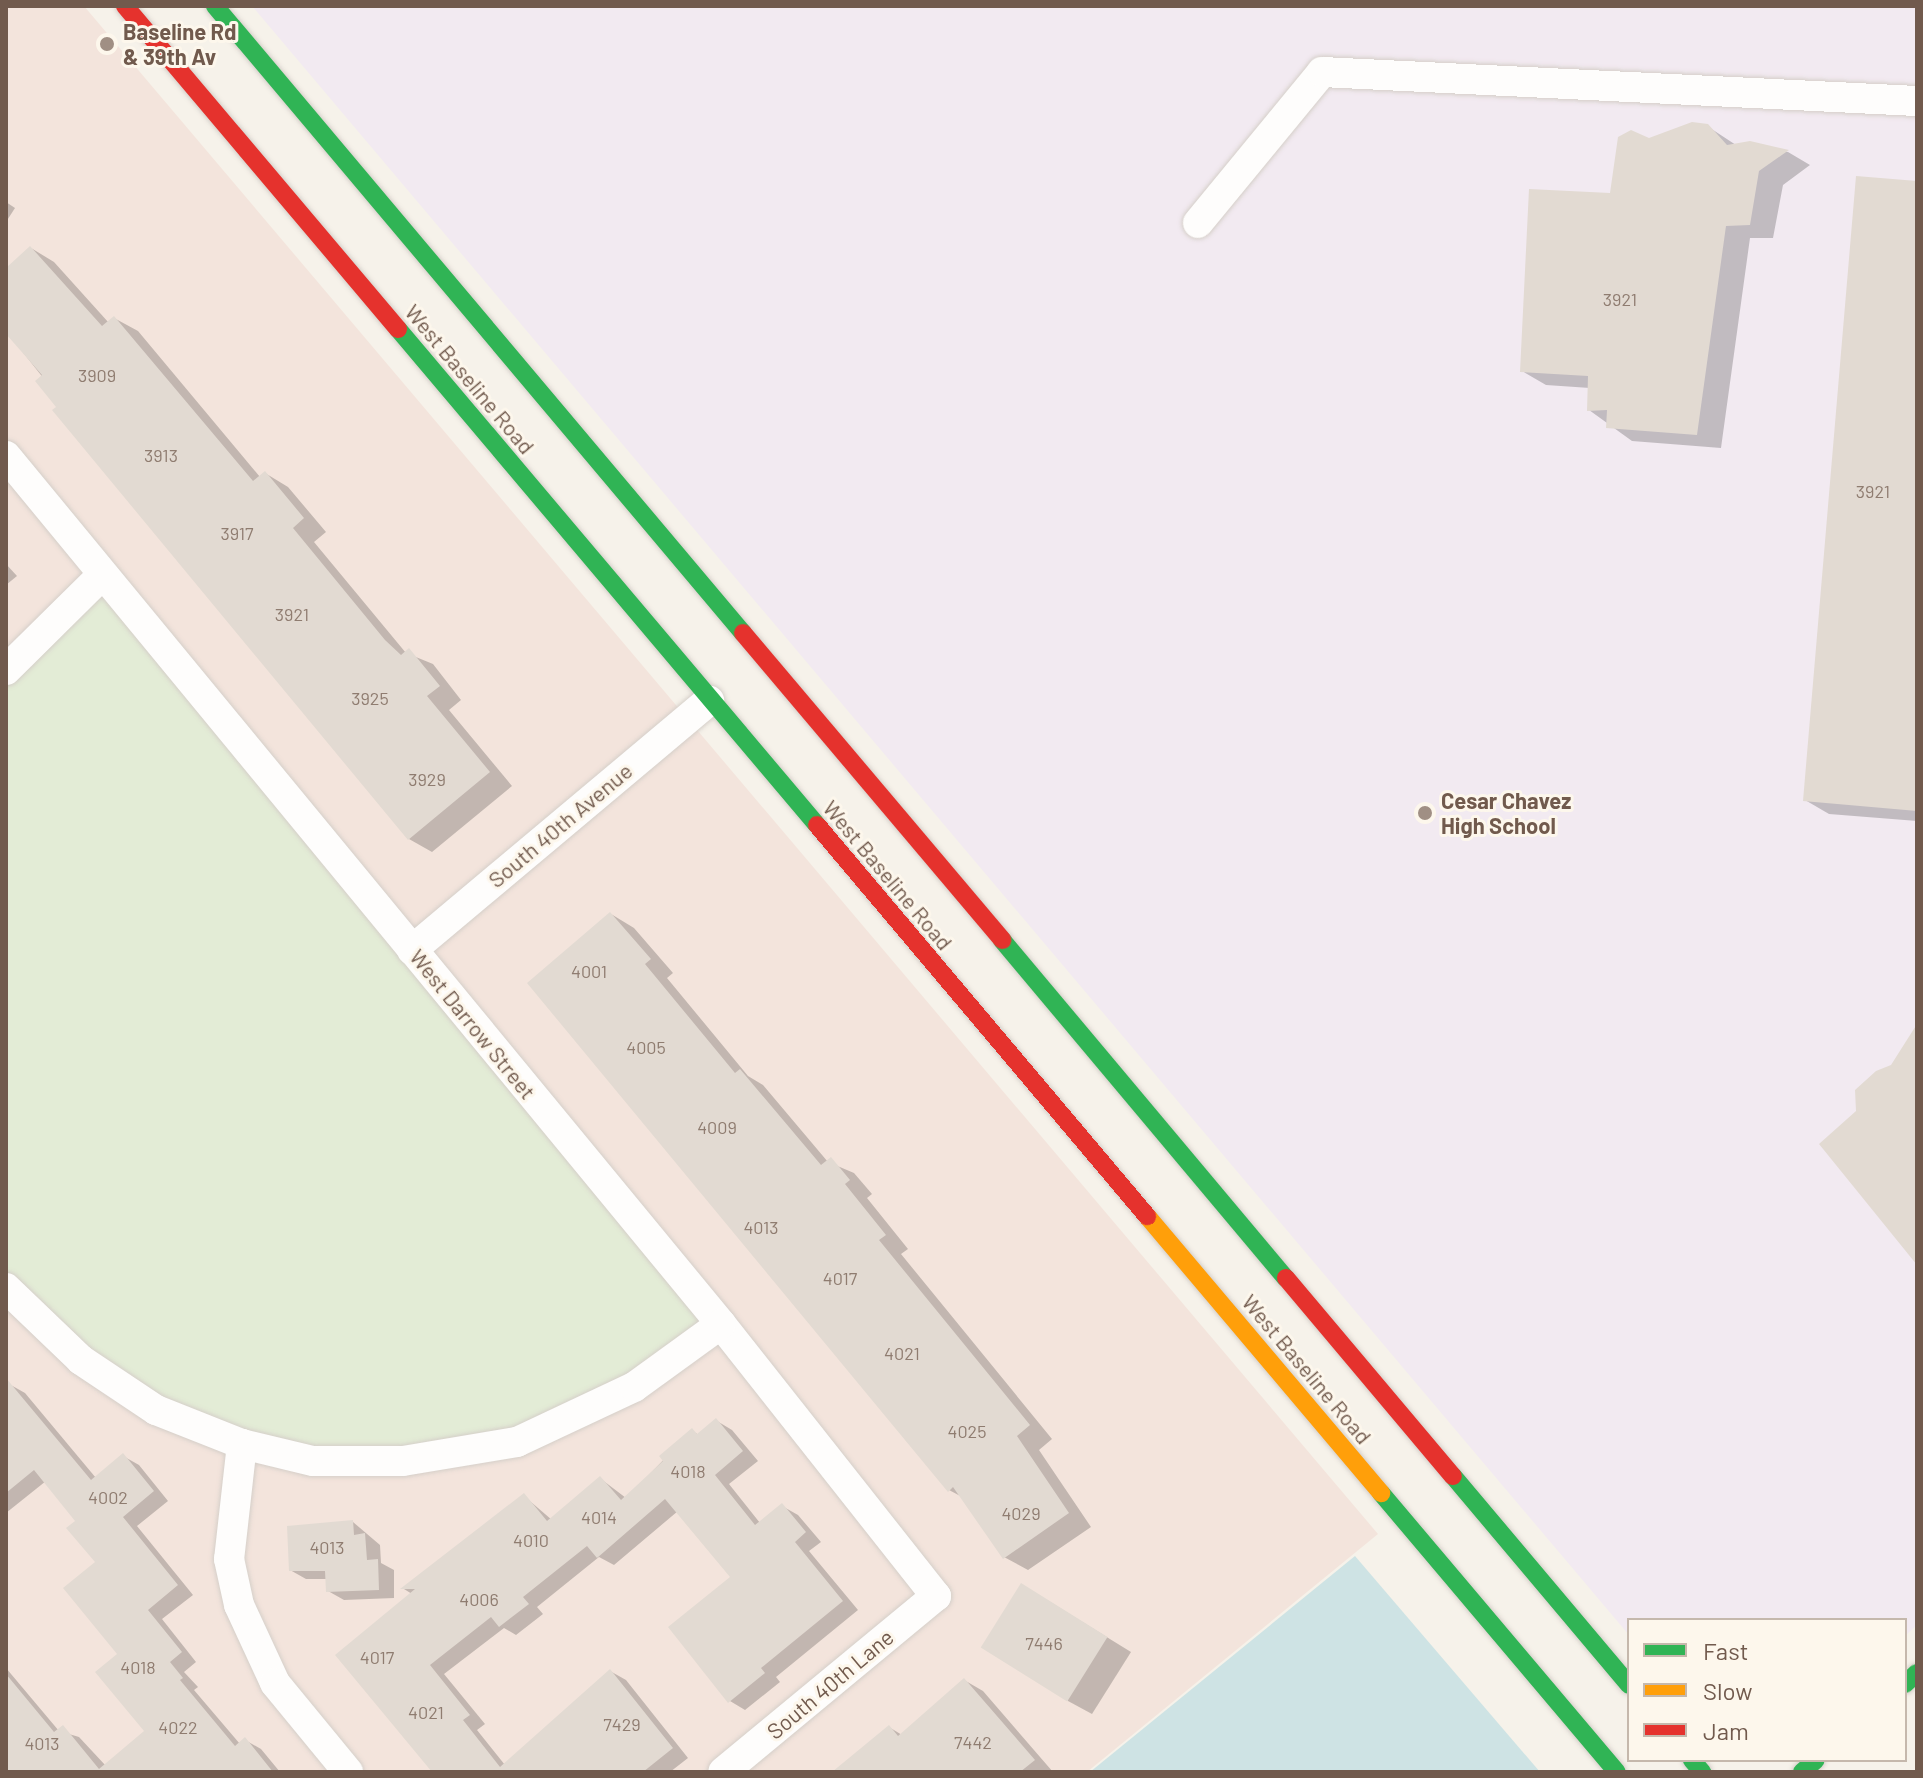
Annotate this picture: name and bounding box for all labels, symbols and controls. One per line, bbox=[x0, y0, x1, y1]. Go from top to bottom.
place label: Baseline Rd & 39th Av bbox=[123, 18, 236, 70]
marker: Baseline Rd & 39th Av bbox=[98, 35, 116, 53]
house number: 3921 bbox=[1603, 288, 1637, 310]
street label: West Baseline Road bbox=[400, 299, 540, 459]
house number: 3909 bbox=[78, 364, 116, 386]
house number: 3913 bbox=[144, 444, 178, 466]
house number: 3921 bbox=[1856, 480, 1890, 502]
house number: 3917 bbox=[220, 522, 254, 544]
house number: 3921 bbox=[275, 603, 309, 625]
house number: 3925 bbox=[351, 687, 389, 709]
street label: South 40th Avenue bbox=[483, 757, 637, 893]
house number: 3929 bbox=[408, 768, 446, 790]
place label: Cesar Chavez High School bbox=[1441, 787, 1571, 838]
street label: West Baseline Road bbox=[818, 795, 958, 955]
marker: Cesar Chavez High School bbox=[1416, 804, 1434, 822]
street label: West Darrow Street bbox=[404, 944, 542, 1104]
house number: 4001 bbox=[571, 960, 607, 982]
house number: 4005 bbox=[626, 1036, 666, 1058]
house number: 4009 bbox=[697, 1116, 737, 1138]
house number: 4013 bbox=[743, 1216, 779, 1238]
house number: 4017 bbox=[823, 1267, 857, 1289]
street label: West Baseline Road bbox=[1237, 1289, 1377, 1449]
house number: 4021 bbox=[884, 1342, 920, 1364]
house number: 4025 bbox=[948, 1420, 986, 1442]
house number: 4018 bbox=[670, 1460, 706, 1482]
house number: 4002 bbox=[88, 1486, 128, 1508]
house number: 4029 bbox=[1001, 1502, 1041, 1524]
house number: 4014 bbox=[581, 1506, 617, 1528]
house number: 4010 bbox=[513, 1529, 549, 1551]
house number: 4013 bbox=[309, 1536, 345, 1558]
house number: 4006 bbox=[459, 1588, 499, 1610]
legend bbox=[1627, 1618, 1907, 1762]
street label: South 40th Lane bbox=[761, 1623, 899, 1745]
house number: 7446 bbox=[1025, 1632, 1063, 1654]
text: Fast bbox=[1703, 1636, 1748, 1665]
house number: 4017 bbox=[360, 1646, 394, 1668]
house number: 4018 bbox=[120, 1656, 156, 1678]
text: Slow bbox=[1703, 1676, 1752, 1705]
house number: 4021 bbox=[408, 1701, 444, 1723]
house number: 7429 bbox=[603, 1713, 641, 1735]
house number: 4022 bbox=[158, 1716, 198, 1738]
text: Jam bbox=[1703, 1716, 1749, 1745]
house number: 7442 bbox=[954, 1731, 992, 1753]
house number: 4013 bbox=[24, 1732, 60, 1754]

